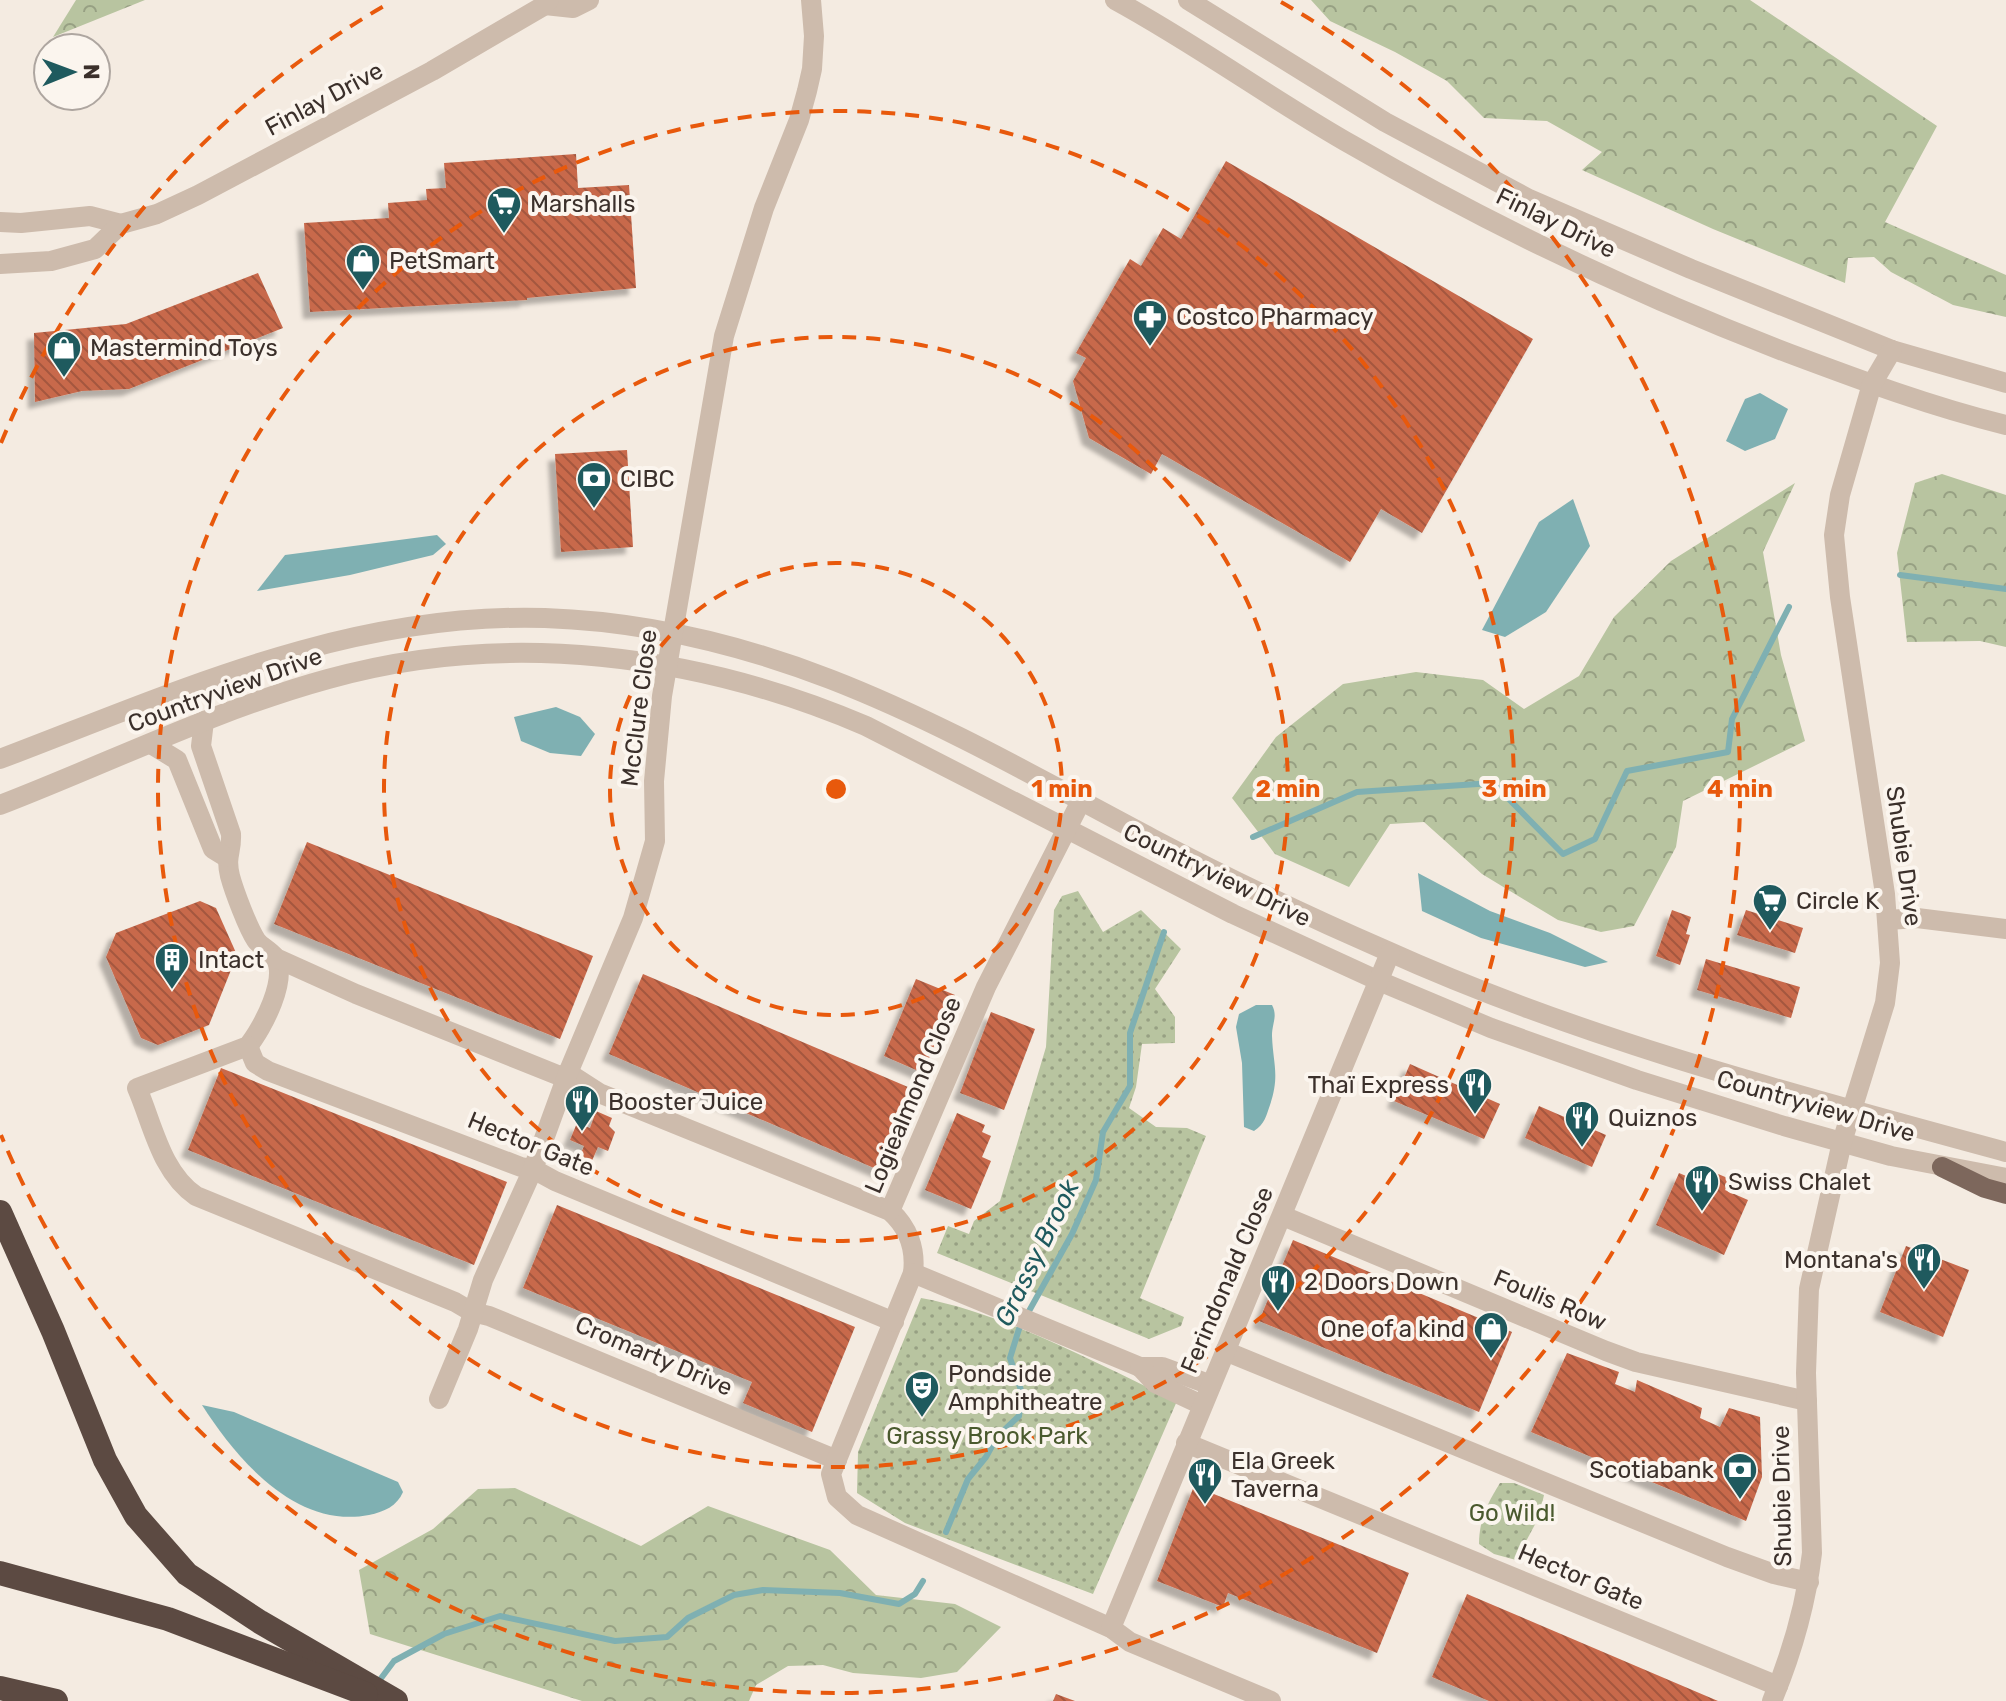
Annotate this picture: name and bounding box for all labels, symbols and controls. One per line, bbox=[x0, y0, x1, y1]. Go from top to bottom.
north arrow bbox=[32, 32, 112, 112]
street label: Finlay Drive bbox=[260, 56, 388, 142]
text: N bbox=[78, 64, 105, 80]
street label: Finlay Drive bbox=[1492, 182, 1620, 264]
supermarket icon: Marshalls bbox=[485, 185, 523, 235]
place label: Marshalls bbox=[530, 190, 635, 218]
shop icon: PetSmart bbox=[344, 242, 382, 292]
place label: PetSmart bbox=[389, 247, 495, 275]
pharmacy icon: Costco Pharmacy bbox=[1131, 298, 1169, 348]
place label: Costco Pharmacy bbox=[1176, 303, 1373, 331]
shop icon: Mastermind Toys bbox=[45, 329, 83, 379]
place label: Mastermind Toys bbox=[90, 334, 278, 362]
bank icon: CIBC bbox=[575, 460, 613, 510]
place label: CIBC bbox=[620, 465, 675, 493]
street label: McClure Close bbox=[615, 628, 663, 788]
street label: Countryview Drive bbox=[124, 642, 326, 738]
centre of rings bbox=[822, 775, 850, 803]
text: 1 min bbox=[1031, 775, 1093, 803]
text: 2 min bbox=[1256, 775, 1321, 803]
text: 3 min bbox=[1481, 775, 1547, 803]
text: 4 min bbox=[1707, 775, 1773, 803]
street label: Shubie Drive bbox=[1880, 784, 1928, 928]
street label: Countryview Drive bbox=[1119, 818, 1315, 932]
supermarket icon: Circle K bbox=[1751, 882, 1789, 932]
place label: Circle K bbox=[1796, 887, 1880, 915]
building icon: Intact bbox=[153, 941, 191, 991]
place label: Intact bbox=[198, 946, 264, 974]
street label: Logiealmond Close bbox=[859, 993, 967, 1197]
street label: Countryview Drive bbox=[1714, 1064, 1918, 1148]
restaurant icon: Thaï Express bbox=[1456, 1066, 1494, 1116]
place label: Thaï Express bbox=[1307, 1071, 1449, 1099]
restaurant icon: Booster Juice bbox=[563, 1083, 601, 1133]
place label: Booster Juice bbox=[608, 1088, 763, 1116]
restaurant icon: Quiznos bbox=[1563, 1099, 1601, 1149]
place label: Quiznos bbox=[1608, 1104, 1697, 1132]
street label: Hector Gate bbox=[464, 1106, 598, 1182]
restaurant icon: Swiss Chalet bbox=[1683, 1163, 1721, 1213]
place label: Swiss Chalet bbox=[1728, 1168, 1871, 1196]
water label: Grassy Brook bbox=[988, 1174, 1086, 1331]
street label: Ferindonald Close bbox=[1175, 1183, 1279, 1377]
restaurant icon: Montana's bbox=[1905, 1241, 1943, 1291]
place label: Montana's bbox=[1784, 1246, 1898, 1274]
restaurant icon: 2 Doors Down bbox=[1259, 1263, 1297, 1313]
street label: Foulis Row bbox=[1489, 1264, 1611, 1336]
place label: 2 Doors Down bbox=[1304, 1268, 1459, 1296]
street label: Cromarty Drive bbox=[571, 1310, 737, 1402]
shop icon: One of a kind bbox=[1472, 1310, 1510, 1360]
place label: One of a kind bbox=[1321, 1315, 1465, 1343]
place label: Pondside Amphitheatre bbox=[948, 1360, 1102, 1416]
theatre icon: Pondside Amphitheatre bbox=[903, 1369, 941, 1419]
park label: Grassy Brook Park bbox=[886, 1422, 1088, 1450]
street label: Shubie Drive bbox=[1767, 1425, 1797, 1567]
place label: Ela Greek Taverna bbox=[1231, 1447, 1336, 1503]
bank icon: Scotiabank bbox=[1721, 1451, 1759, 1501]
restaurant icon: Ela Greek Taverna bbox=[1186, 1456, 1224, 1506]
place label: Scotiabank bbox=[1589, 1456, 1715, 1484]
park label: Go Wild! bbox=[1469, 1499, 1555, 1527]
street label: Hector Gate bbox=[1514, 1538, 1648, 1616]

